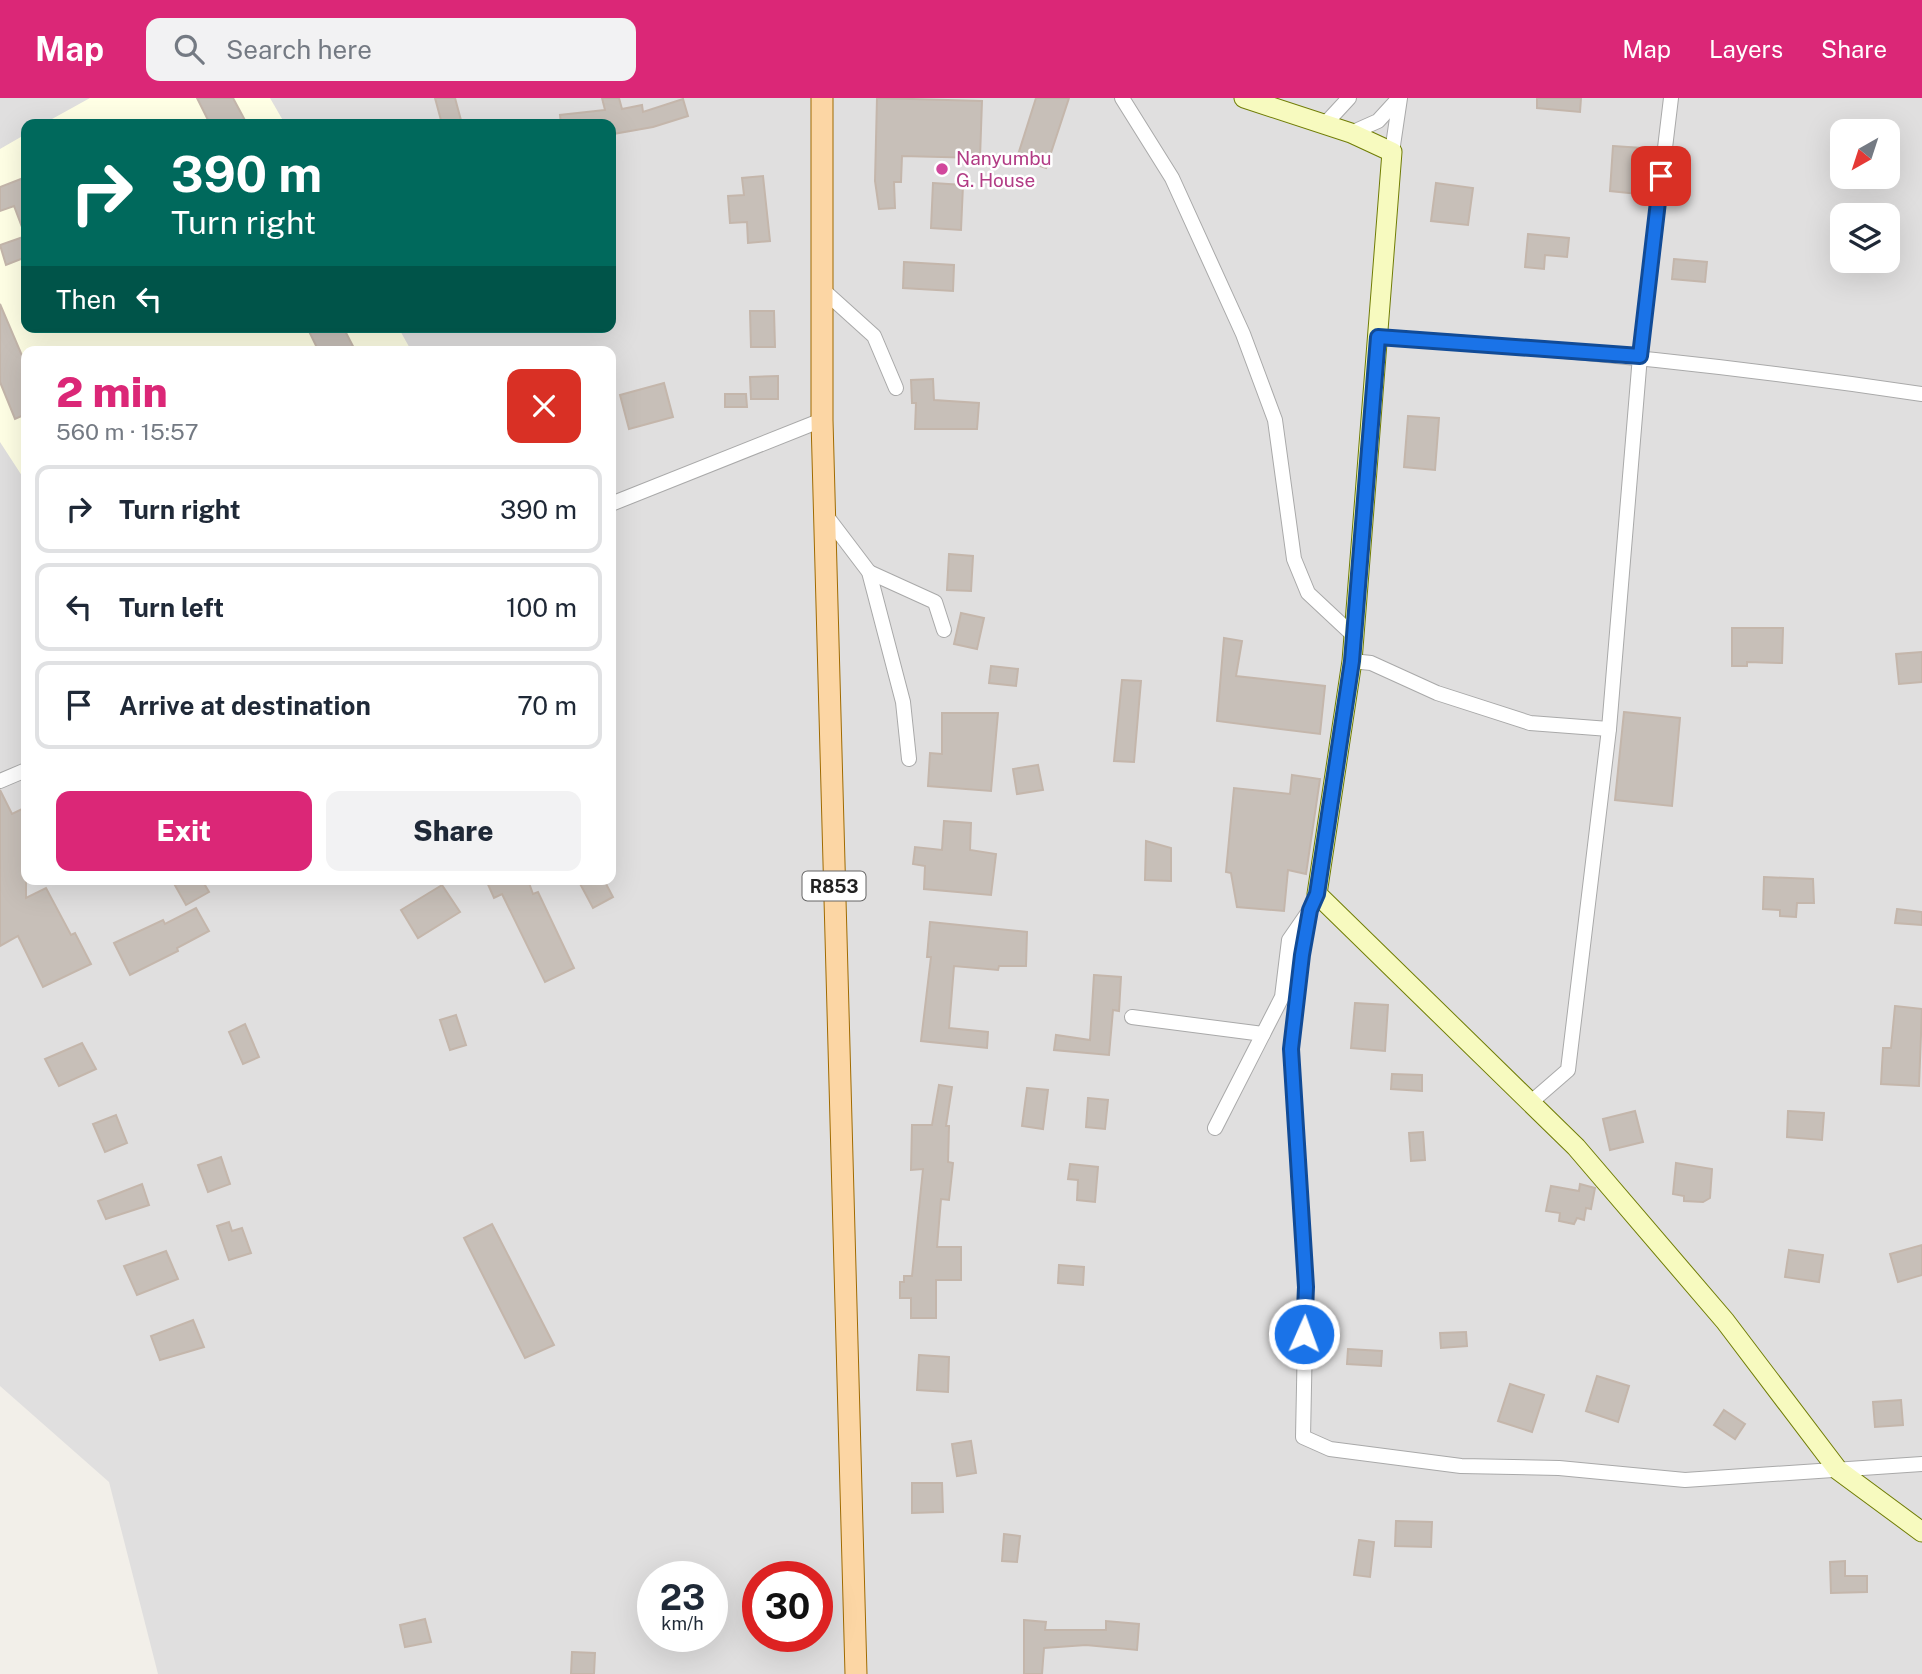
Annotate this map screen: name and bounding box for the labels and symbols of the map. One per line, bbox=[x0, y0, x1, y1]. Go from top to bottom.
north arrow bbox=[1830, 119, 1900, 189]
pin bbox=[1631, 146, 1691, 206]
place label: Nanyumbu G. House bbox=[956, 147, 1052, 191]
marker: Nanyumbu G. House bbox=[934, 161, 950, 177]
road number: R853 bbox=[802, 872, 866, 900]
position arrow bbox=[1267, 1297, 1341, 1371]
speed limit sign: 30 bbox=[742, 1561, 833, 1652]

